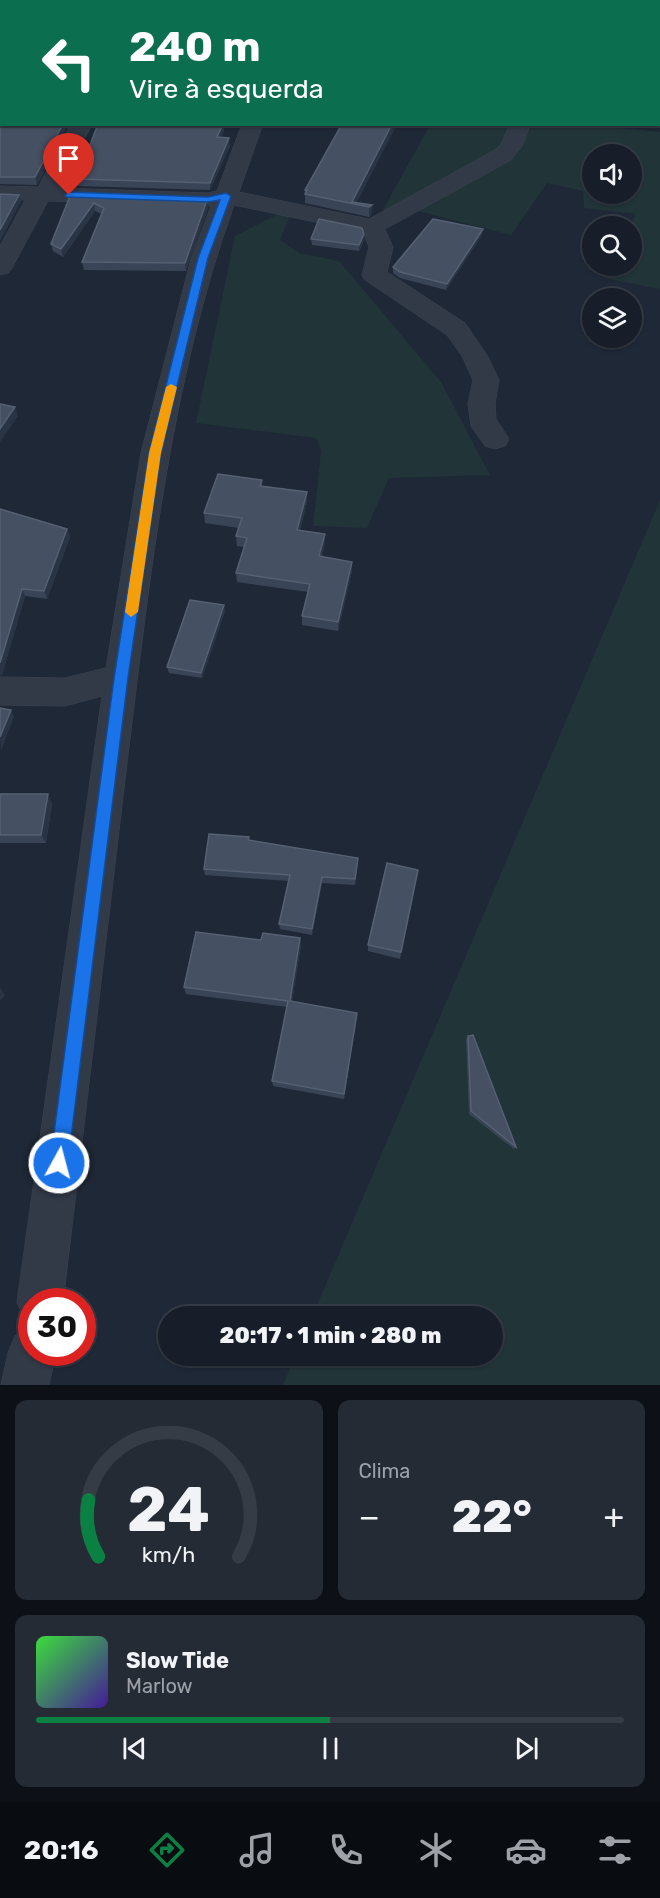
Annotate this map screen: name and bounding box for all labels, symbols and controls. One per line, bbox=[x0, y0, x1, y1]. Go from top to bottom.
text: 240 m bbox=[129, 22, 261, 72]
icon: left bbox=[30, 24, 108, 102]
text: Vire à esquerda bbox=[129, 73, 324, 105]
pin bbox=[43, 133, 94, 195]
icon: arrive bbox=[52, 142, 85, 175]
map controls bbox=[582, 144, 642, 348]
button: sound bbox=[582, 144, 642, 204]
button: search bbox=[582, 216, 642, 276]
button: layers bbox=[582, 288, 642, 348]
position arrow bbox=[27, 1131, 91, 1195]
speed limit sign: 30 bbox=[18, 1288, 96, 1366]
text: 20:17 · 1 min · 280 m bbox=[220, 1322, 441, 1349]
text: Clima bbox=[359, 1459, 410, 1483]
text: 24 bbox=[127, 1473, 210, 1547]
text: 22° bbox=[452, 1490, 532, 1543]
text: − bbox=[359, 1497, 380, 1536]
text: + bbox=[603, 1497, 624, 1536]
text: km/h bbox=[142, 1542, 196, 1567]
text: Slow Tide bbox=[126, 1647, 229, 1674]
text: Marlow bbox=[126, 1674, 193, 1698]
icon: previous bbox=[118, 1732, 151, 1765]
icon: pause bbox=[314, 1732, 347, 1765]
icon: next bbox=[510, 1732, 543, 1765]
icon: directions bbox=[146, 1829, 188, 1871]
icon: music bbox=[236, 1829, 278, 1871]
icon: phone bbox=[325, 1829, 367, 1871]
icon: climate bbox=[415, 1829, 457, 1871]
icon: car bbox=[505, 1829, 547, 1871]
icon: filters bbox=[594, 1829, 636, 1871]
text: 20:16 bbox=[24, 1834, 99, 1866]

